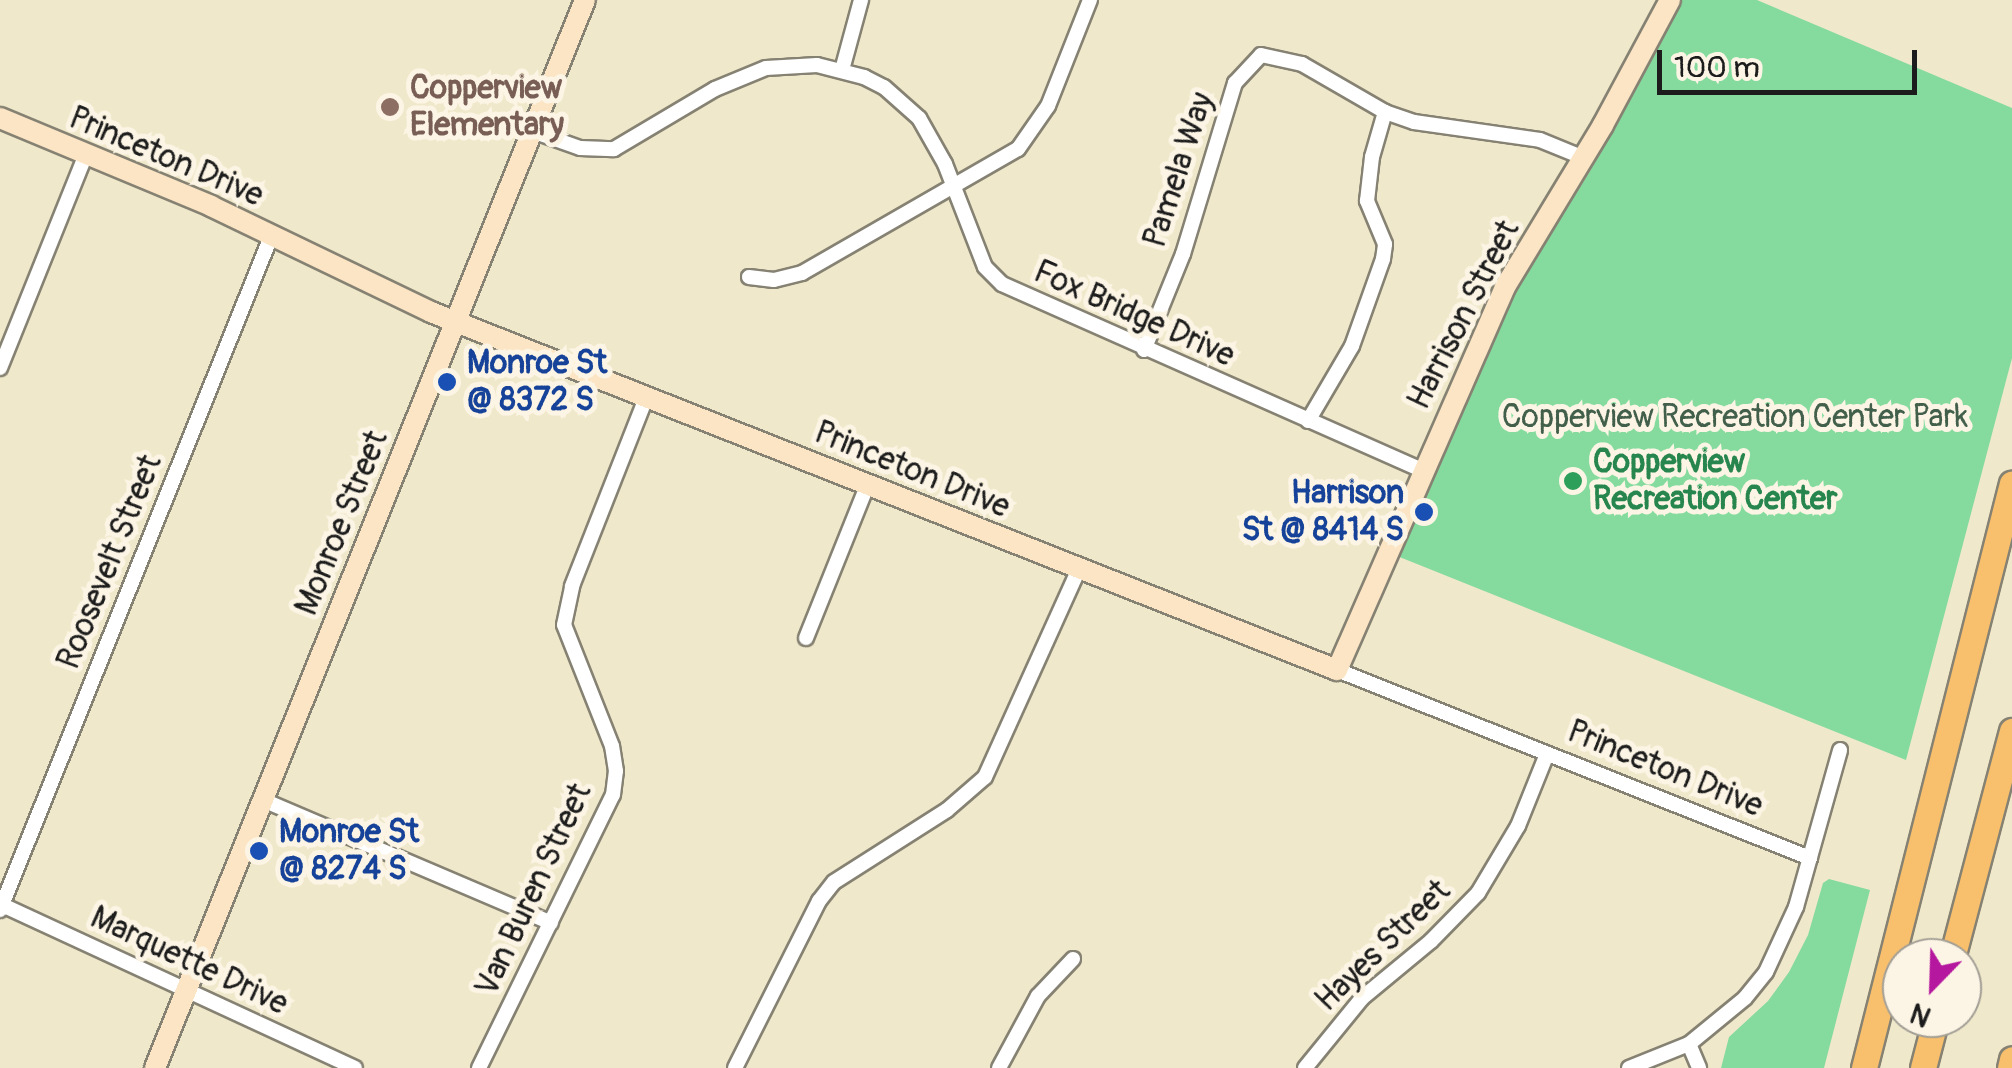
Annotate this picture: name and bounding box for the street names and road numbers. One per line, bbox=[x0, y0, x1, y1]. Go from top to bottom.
street label: Pamela Way bbox=[1136, 88, 1222, 252]
street label: Princeton Drive bbox=[63, 99, 269, 215]
street label: Harrison Street bbox=[1400, 214, 1528, 416]
street label: Fox Bridge Drive bbox=[1028, 253, 1240, 375]
street label: Princeton Drive bbox=[809, 413, 1015, 527]
street label: Monroe Street bbox=[288, 425, 396, 621]
street label: Roosevelt Street bbox=[50, 449, 170, 675]
street label: Princeton Drive bbox=[1562, 712, 1768, 826]
street label: Van Buren Street bbox=[468, 778, 600, 1002]
street label: Hayes Street bbox=[1308, 872, 1458, 1020]
street label: Marquette Drive bbox=[84, 899, 294, 1023]

